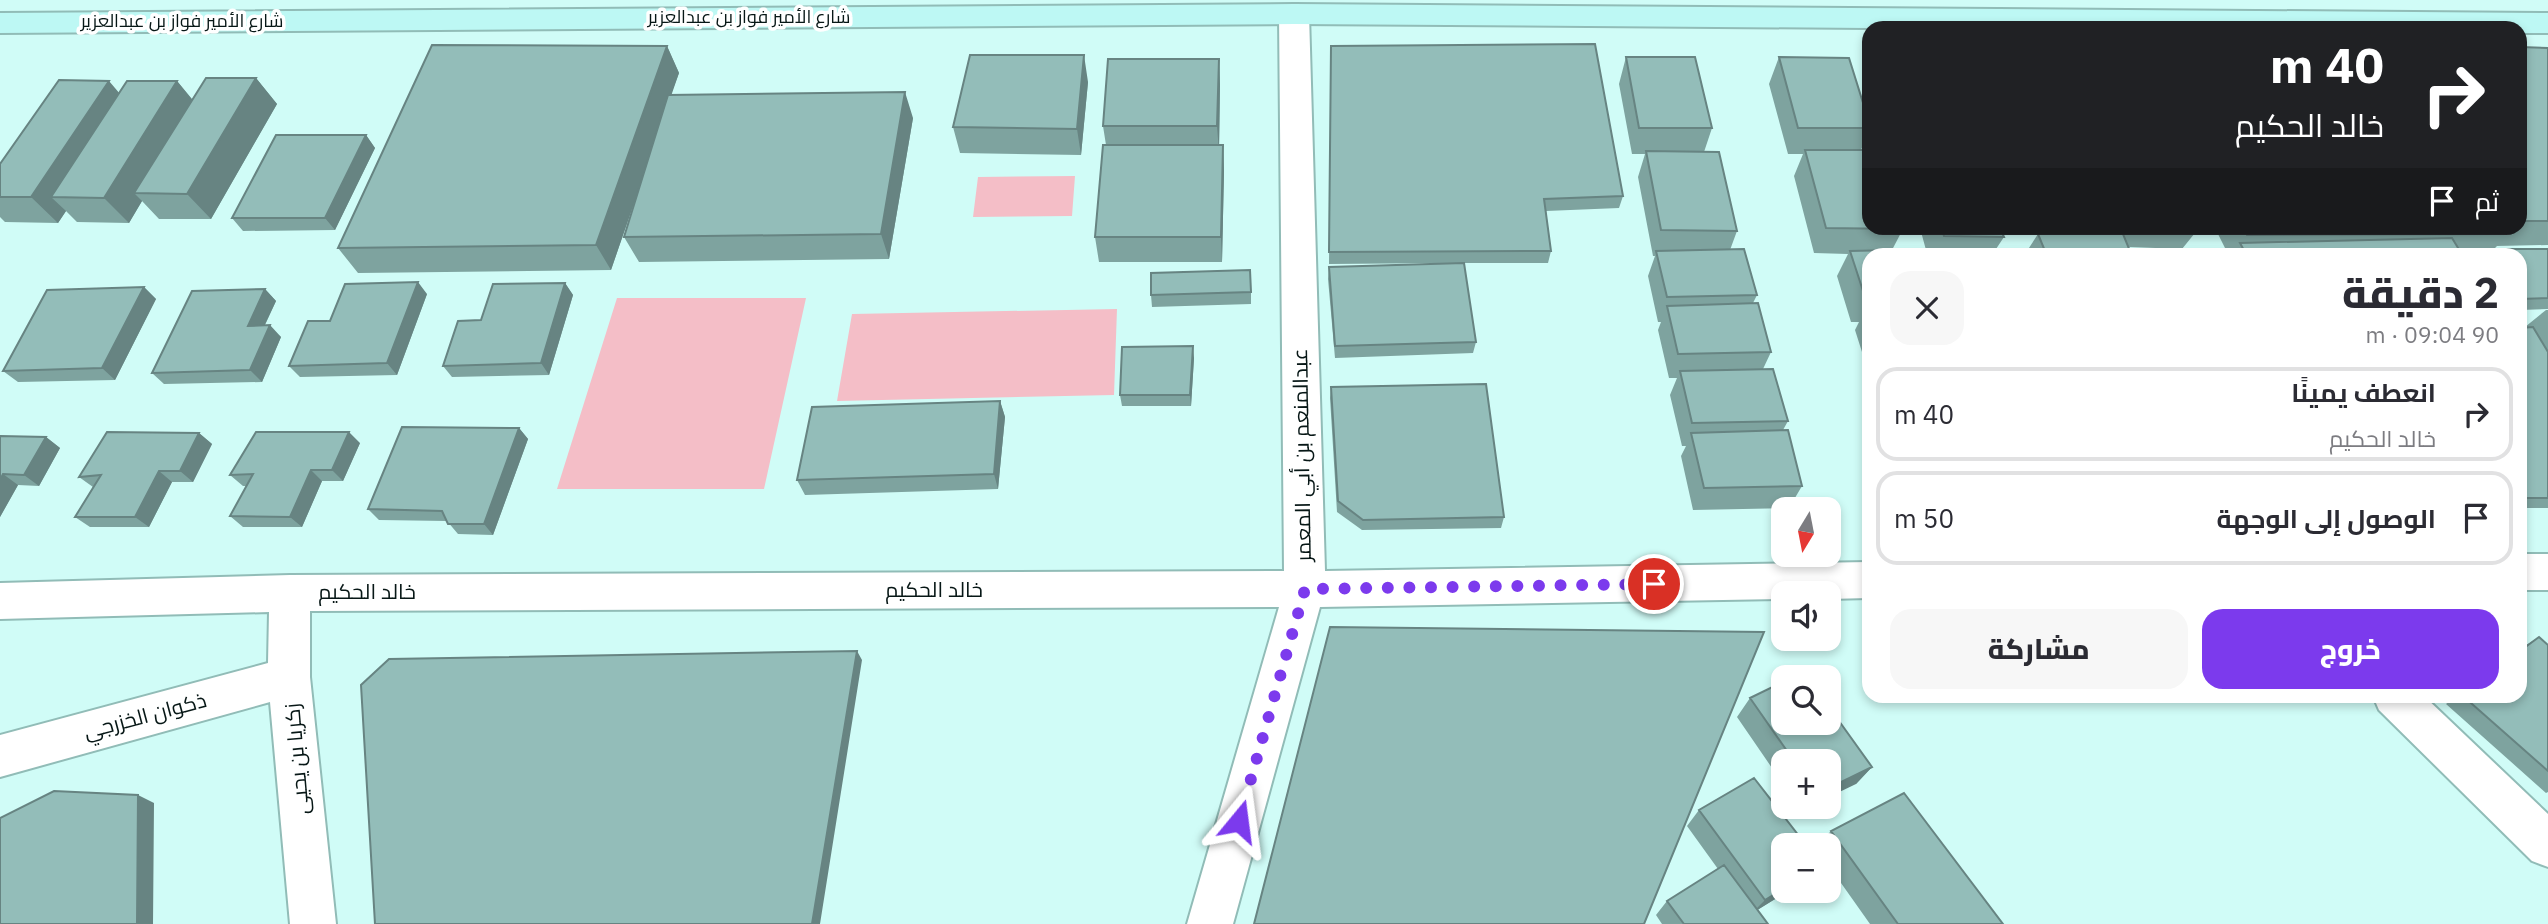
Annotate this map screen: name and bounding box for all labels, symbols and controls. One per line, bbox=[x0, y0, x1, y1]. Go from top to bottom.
street label: شارع الأمير فواز بن عبدالعزير bbox=[647, 5, 850, 29]
street label: شارع الأمير فواز بن عبدالعزير bbox=[80, 9, 283, 33]
text: 40 m bbox=[2270, 33, 2384, 96]
icon: right bbox=[2408, 49, 2499, 140]
text: خالد الحكيم bbox=[2235, 104, 2384, 146]
icon: arrive bbox=[2423, 182, 2461, 220]
text: ثم bbox=[2475, 184, 2499, 218]
text: 2 دقيقة bbox=[2342, 265, 2499, 320]
button: close bbox=[1890, 271, 1964, 345]
text: 90 m · 09:04 bbox=[2366, 319, 2499, 349]
street label: عبدالمنعم بن أبي المعمر bbox=[1285, 348, 1320, 563]
text: انعطف يمينًا bbox=[2291, 375, 2436, 409]
icon: right bbox=[2457, 395, 2495, 433]
text: 40 m bbox=[1894, 397, 1954, 431]
text: خالد الحكيم bbox=[2329, 423, 2436, 453]
north arrow bbox=[1771, 497, 1841, 567]
map controls bbox=[1771, 497, 1841, 903]
icon: arrive bbox=[2457, 499, 2495, 537]
text: 50 m bbox=[1894, 501, 1954, 535]
text: الوصول إلى الوجهة bbox=[2217, 501, 2436, 535]
pin bbox=[1624, 554, 1684, 614]
icon: arrive bbox=[1635, 565, 1673, 603]
street label: خالد الحكيم bbox=[885, 575, 983, 604]
street label: خالد الحكيم bbox=[318, 577, 416, 606]
button: sound bbox=[1771, 581, 1841, 651]
button: مشاركة bbox=[1890, 609, 2188, 689]
button: خروج bbox=[2202, 609, 2499, 689]
button: search bbox=[1771, 665, 1841, 735]
street label: ذكوان الخزرجي bbox=[80, 685, 210, 748]
street label: زكريا بن يحيى bbox=[277, 702, 315, 816]
button: + bbox=[1771, 749, 1841, 819]
position arrow bbox=[1202, 784, 1276, 858]
button: − bbox=[1771, 833, 1841, 903]

